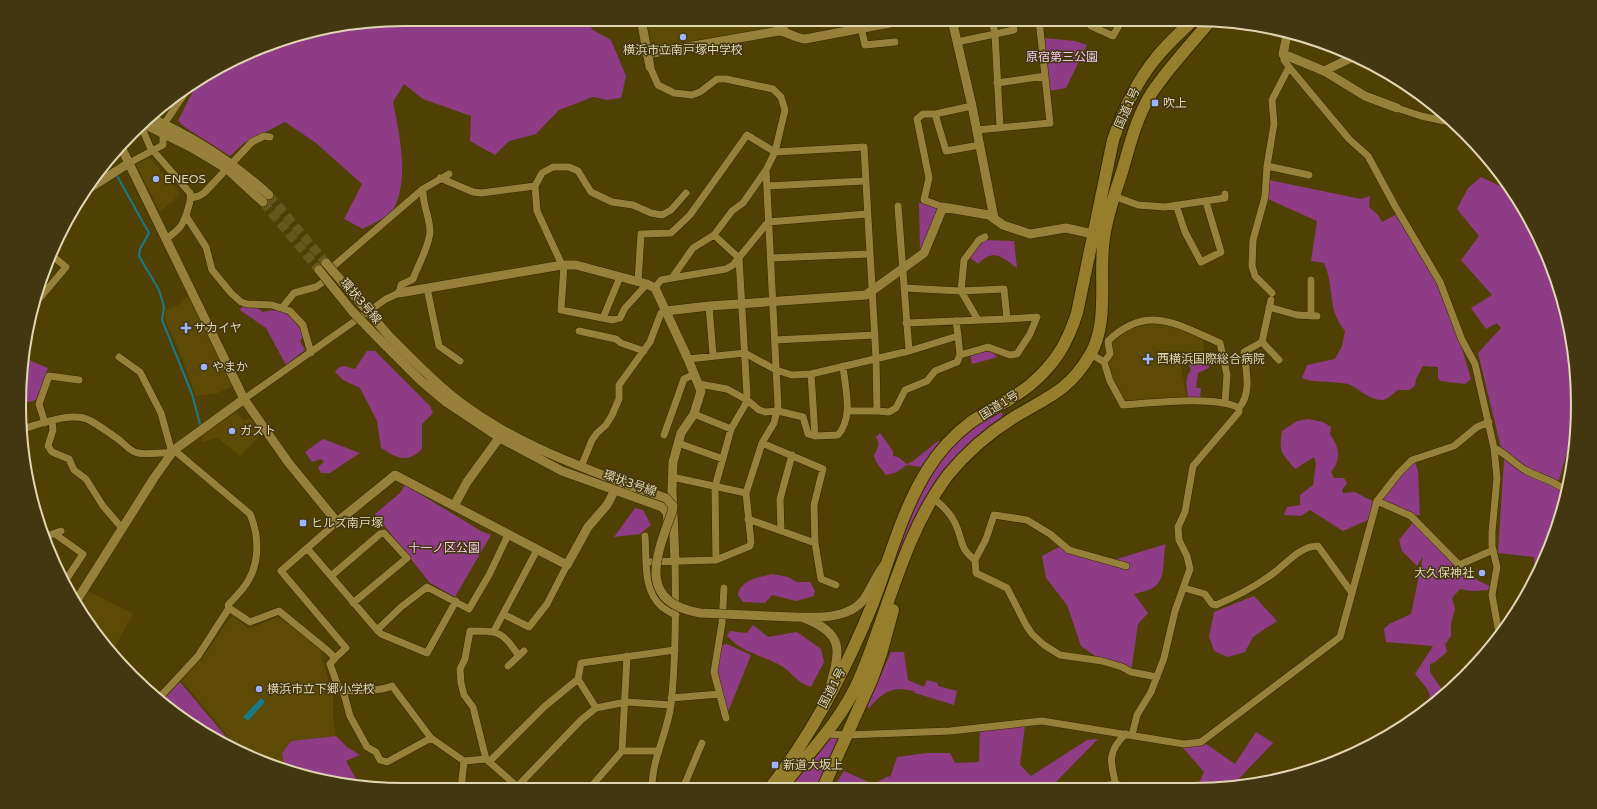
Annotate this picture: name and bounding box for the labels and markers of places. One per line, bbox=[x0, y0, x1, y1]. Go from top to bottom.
marker: 横浜市立南戸塚中学校 bbox=[678, 32, 688, 42]
place label: 横浜市立南戸塚中学校 bbox=[623, 43, 743, 57]
place label: 吹上 bbox=[1163, 96, 1187, 110]
marker: 吹上 bbox=[1150, 98, 1160, 108]
place label: ENEOS bbox=[164, 172, 206, 186]
marker: ENEOS bbox=[151, 174, 161, 184]
place label: サカイヤ bbox=[194, 321, 242, 335]
marker: サカイヤ bbox=[181, 323, 191, 333]
place label: 西横浜国際総合病院 bbox=[1157, 352, 1265, 366]
marker: 西横浜国際総合病院 bbox=[1142, 353, 1154, 365]
place label: やまか bbox=[212, 360, 248, 374]
marker: やまか bbox=[199, 362, 209, 372]
place label: ガスト bbox=[240, 424, 276, 438]
marker: ガスト bbox=[227, 426, 237, 436]
place label: ヒルズ南戸塚 bbox=[311, 516, 383, 530]
marker: ヒルズ南戸塚 bbox=[298, 518, 308, 528]
place label: 大久保神社 bbox=[1414, 566, 1474, 580]
marker: 大久保神社 bbox=[1477, 568, 1487, 578]
place label: 横浜市立下郷小学校 bbox=[267, 682, 375, 696]
marker: 横浜市立下郷小学校 bbox=[254, 684, 264, 694]
place label: 新道大坂上 bbox=[783, 758, 843, 772]
marker: 新道大坂上 bbox=[770, 760, 780, 770]

